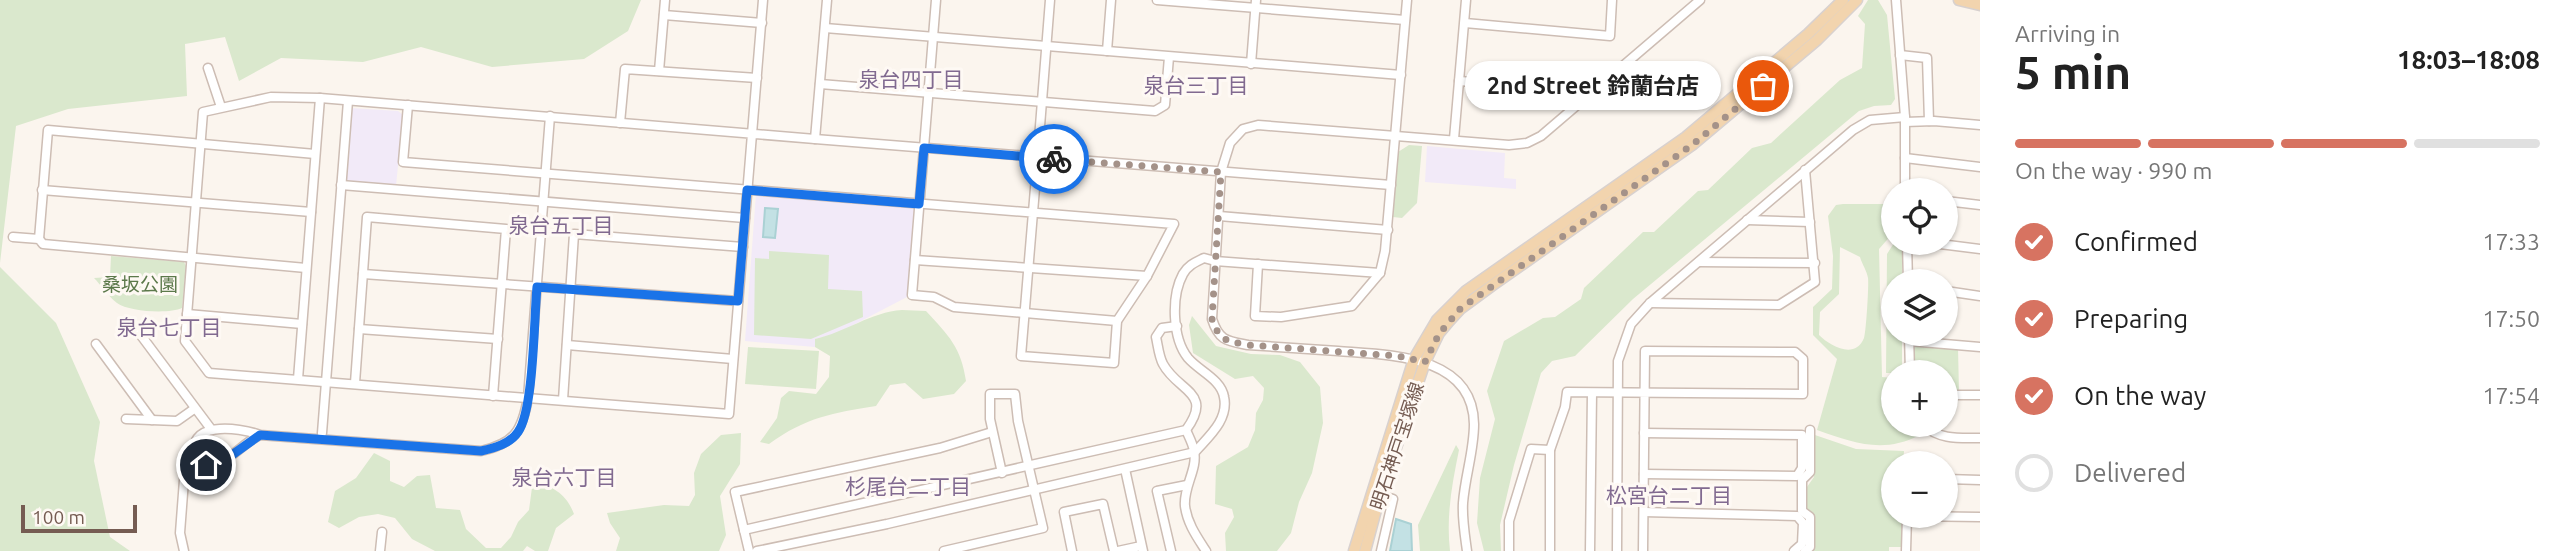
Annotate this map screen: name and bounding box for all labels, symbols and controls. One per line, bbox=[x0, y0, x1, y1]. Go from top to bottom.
text: Arriving in bbox=[2015, 21, 2120, 46]
text: 18:03–18:08 bbox=[2397, 45, 2540, 74]
text: 5 min bbox=[2015, 46, 2131, 98]
pin bbox=[1733, 56, 1793, 116]
callout: 2nd Street 鈴蘭台店 bbox=[1466, 62, 1721, 110]
district label: 泉台四丁目 bbox=[859, 67, 964, 91]
icon: bag bbox=[1744, 67, 1782, 105]
district label: 泉台三丁目 bbox=[1144, 73, 1249, 97]
text: 2nd Street 鈴蘭台店 bbox=[1487, 73, 1699, 98]
courier bbox=[1019, 124, 1089, 194]
icon: bike bbox=[1035, 140, 1073, 178]
text: On the way · 990 m bbox=[2015, 158, 2212, 183]
map controls bbox=[1881, 178, 1958, 528]
button: locate bbox=[1881, 178, 1958, 255]
district label: 泉台五丁目 bbox=[509, 213, 614, 237]
icon: check bbox=[2015, 223, 2053, 261]
text: Confirmed bbox=[2074, 227, 2198, 256]
text: 17:33 bbox=[2482, 229, 2540, 254]
button: layers bbox=[1881, 269, 1958, 346]
park label: 桑坂公園 bbox=[102, 273, 178, 295]
icon: check bbox=[2015, 300, 2053, 338]
text: Preparing bbox=[2074, 304, 2188, 333]
text: 17:50 bbox=[2482, 306, 2540, 331]
district label: 泉台七丁目 bbox=[117, 315, 222, 339]
button: + bbox=[1881, 360, 1958, 437]
icon: check bbox=[2015, 377, 2053, 415]
street label: 明石神戸宝塚線 bbox=[1366, 379, 1428, 513]
text: On the way bbox=[2074, 381, 2206, 410]
text: 17:54 bbox=[2482, 383, 2540, 408]
pin bbox=[176, 435, 236, 495]
icon: home bbox=[187, 446, 225, 484]
button: − bbox=[1881, 451, 1958, 528]
text: Delivered bbox=[2074, 458, 2186, 487]
district label: 泉台六丁目 bbox=[512, 465, 617, 489]
district label: 杉尾台二丁目 bbox=[845, 474, 971, 498]
district label: 松宮台二丁目 bbox=[1606, 483, 1732, 507]
scale bar bbox=[21, 502, 136, 534]
text: 100 m bbox=[32, 506, 85, 528]

